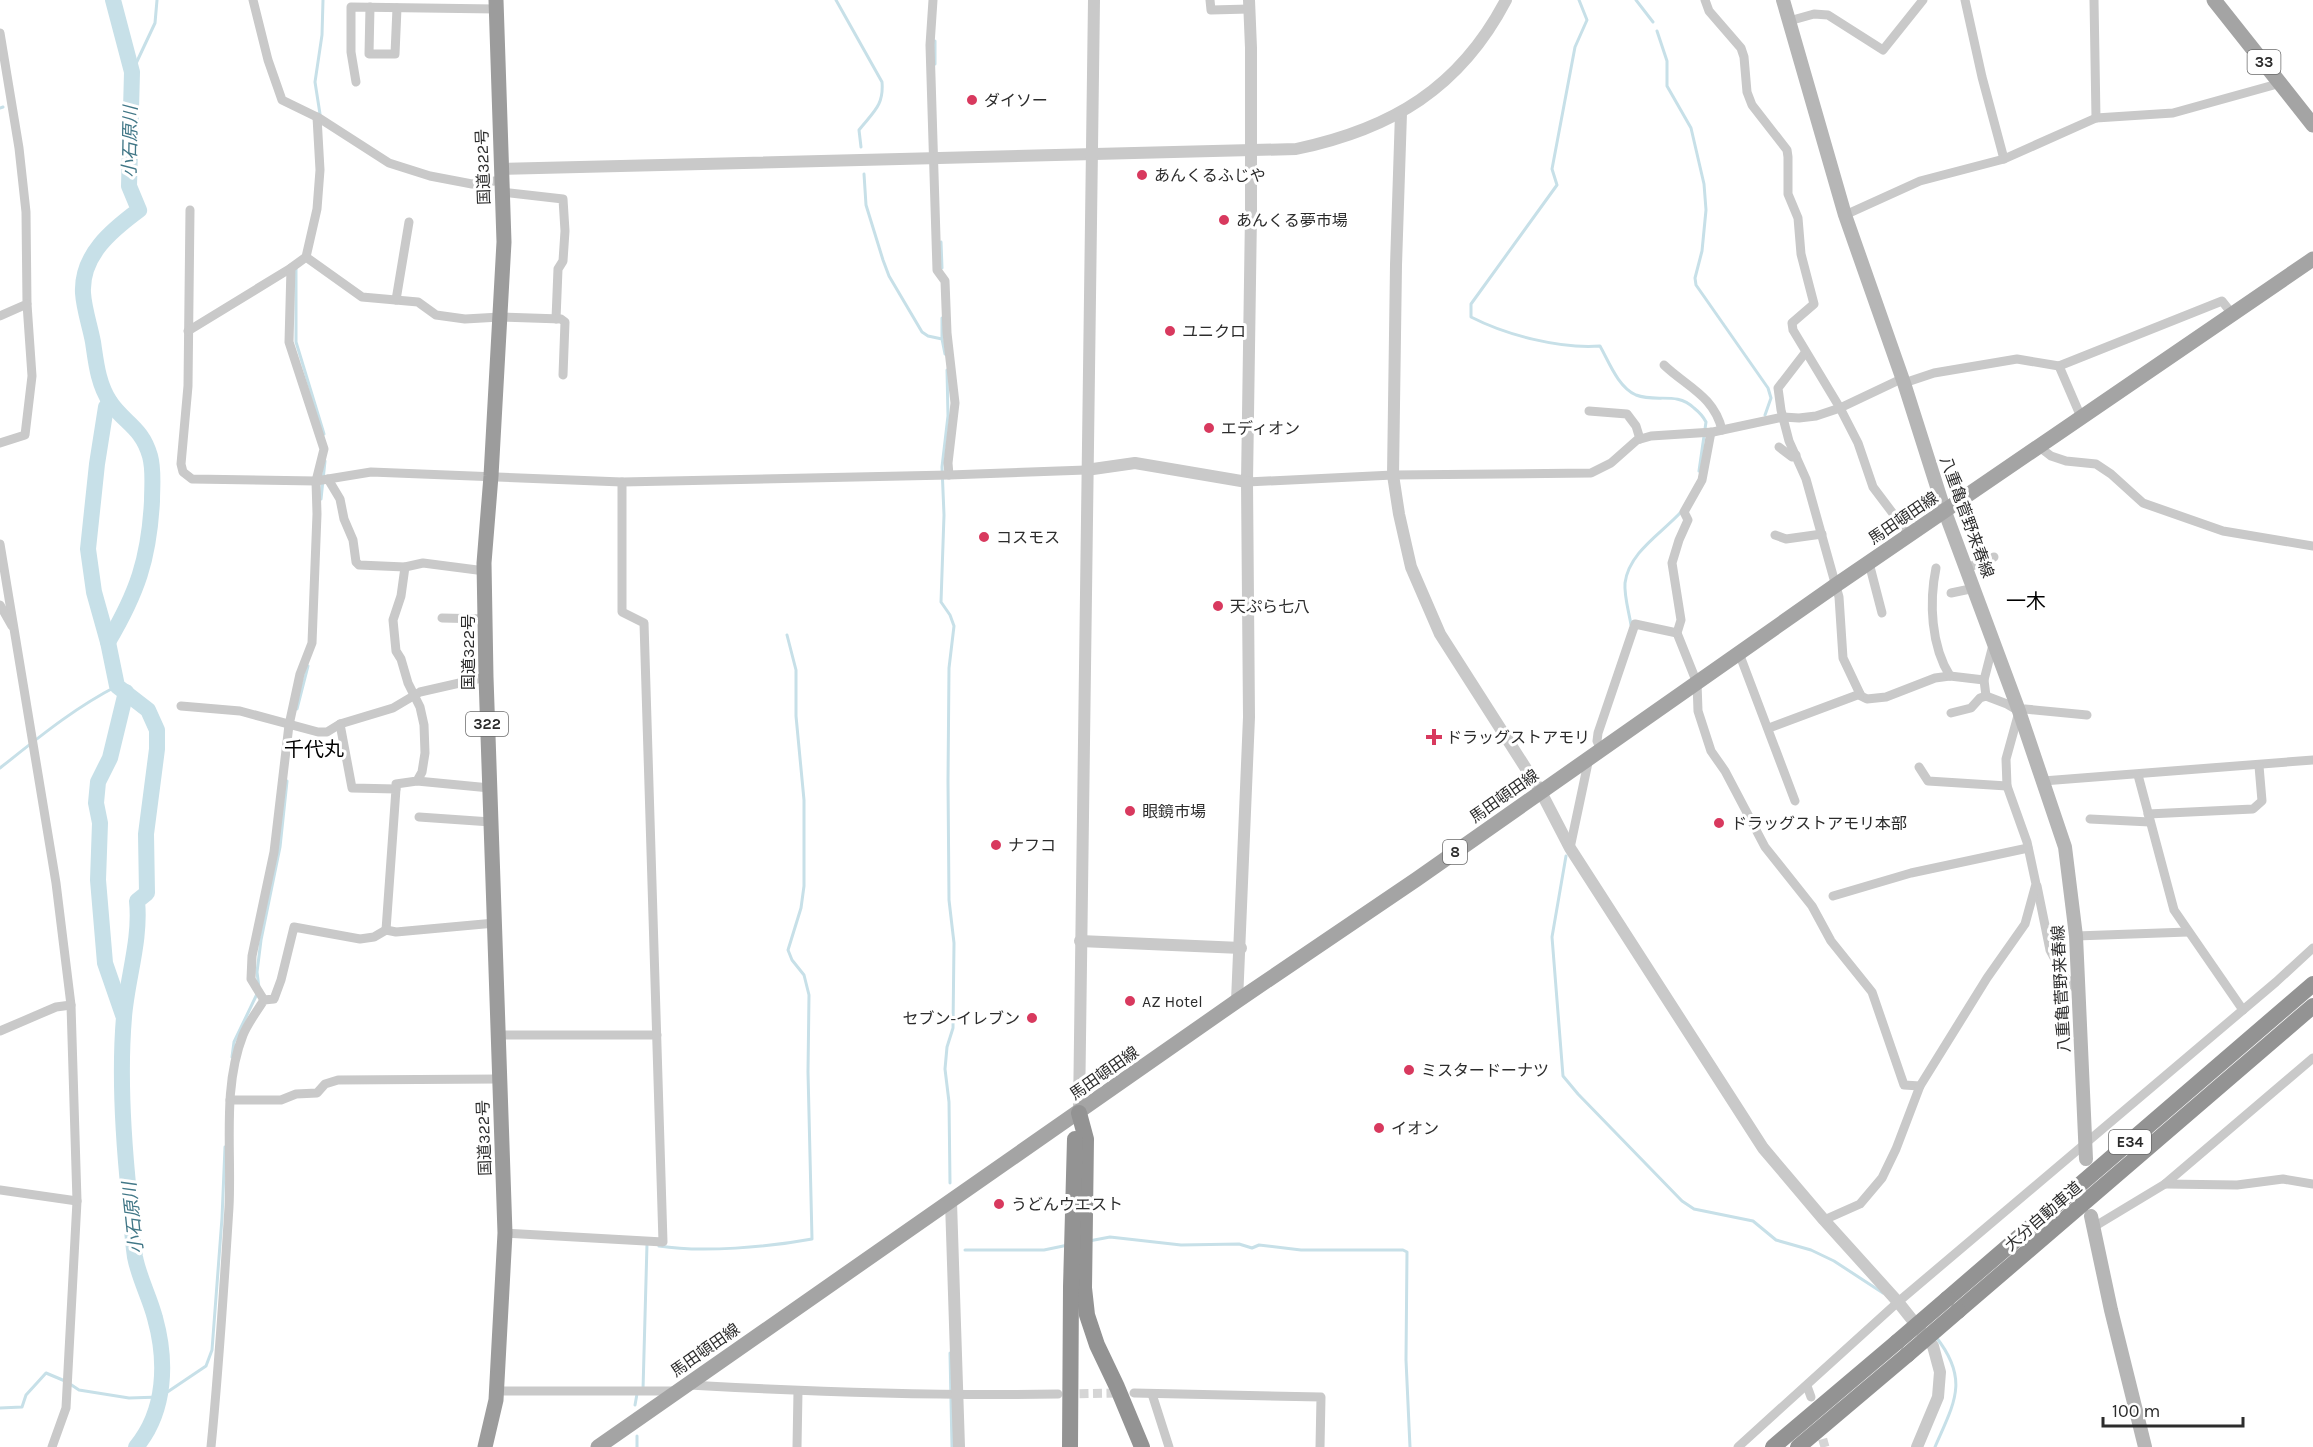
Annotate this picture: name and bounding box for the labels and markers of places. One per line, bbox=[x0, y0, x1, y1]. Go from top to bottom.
place label: ダイソー bbox=[984, 91, 1048, 110]
marker: ダイソー bbox=[965, 93, 979, 107]
place label: あんくるふじや bbox=[1154, 166, 1266, 185]
marker: あんくるふじや bbox=[1135, 168, 1149, 182]
place label: あんくる夢市場 bbox=[1236, 211, 1348, 230]
marker: あんくる夢市場 bbox=[1217, 213, 1231, 227]
place label: ユニクロ bbox=[1182, 322, 1246, 341]
marker: ユニクロ bbox=[1163, 324, 1177, 338]
place label: エディオン bbox=[1221, 419, 1300, 438]
marker: エディオン bbox=[1202, 421, 1216, 435]
place label: コスモス bbox=[996, 528, 1060, 547]
marker: コスモス bbox=[977, 530, 991, 544]
place label: 天ぷら七八 bbox=[1230, 597, 1310, 616]
marker: 天ぷら七八 bbox=[1211, 599, 1225, 613]
place label: ドラッグストアモリ bbox=[1446, 728, 1590, 747]
marker: ドラッグストアモリ bbox=[1427, 730, 1441, 744]
place label: 眼鏡市場 bbox=[1142, 802, 1206, 821]
marker: 眼鏡市場 bbox=[1123, 804, 1137, 818]
place label: ドラッグストアモリ本部 bbox=[1731, 814, 1907, 833]
marker: ドラッグストアモリ本部 bbox=[1712, 816, 1726, 830]
place label: ナフコ bbox=[1008, 836, 1056, 855]
marker: ナフコ bbox=[989, 838, 1003, 852]
place label: AZ Hotel bbox=[1142, 992, 1203, 1011]
marker: AZ Hotel bbox=[1123, 994, 1137, 1008]
place label: セブン-イレブン bbox=[902, 1009, 1020, 1028]
marker: セブン-イレブン bbox=[1025, 1011, 1039, 1025]
place label: ミスタードーナツ bbox=[1421, 1061, 1549, 1080]
marker: ミスタードーナツ bbox=[1402, 1063, 1416, 1077]
place label: イオン bbox=[1391, 1119, 1439, 1138]
marker: イオン bbox=[1372, 1121, 1386, 1135]
place label: うどんウエスト bbox=[1011, 1195, 1123, 1214]
marker: うどんウエスト bbox=[992, 1197, 1006, 1211]

